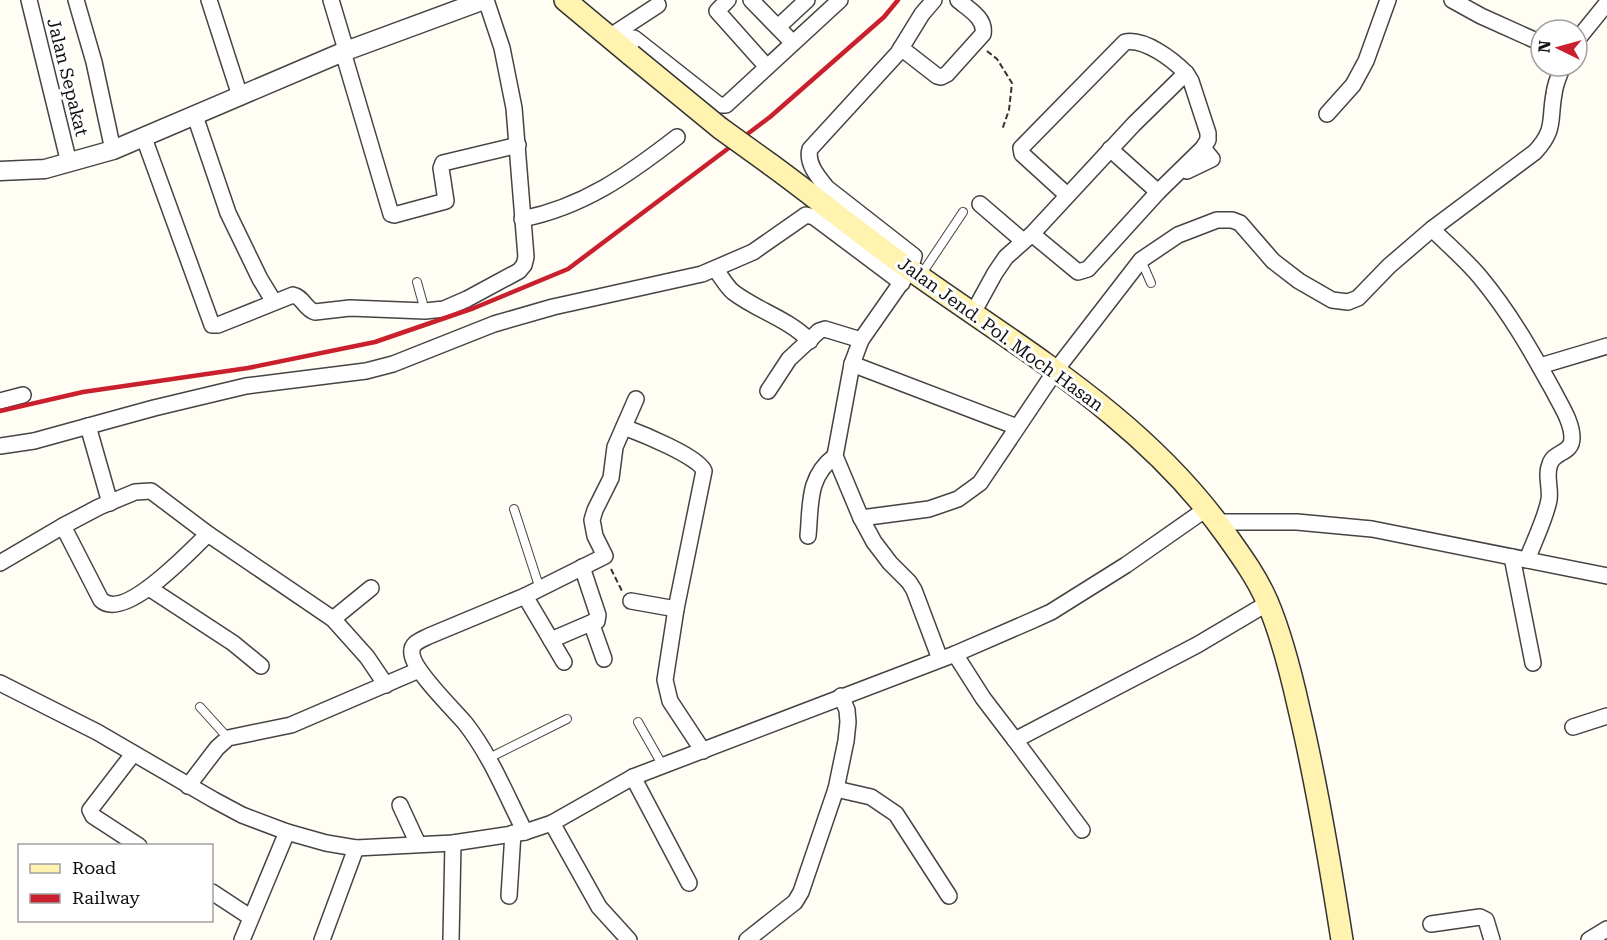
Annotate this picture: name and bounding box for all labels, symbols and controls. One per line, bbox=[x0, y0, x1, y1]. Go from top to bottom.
street label: Jalan Sepakat bbox=[43, 16, 93, 138]
north arrow bbox=[1529, 18, 1589, 78]
text: N bbox=[1535, 40, 1555, 54]
street label: Jalan Jend. Pol. Moch Hasan bbox=[894, 252, 1108, 416]
legend bbox=[18, 844, 213, 922]
text: Road bbox=[72, 857, 117, 878]
text: Railway bbox=[72, 887, 140, 908]

